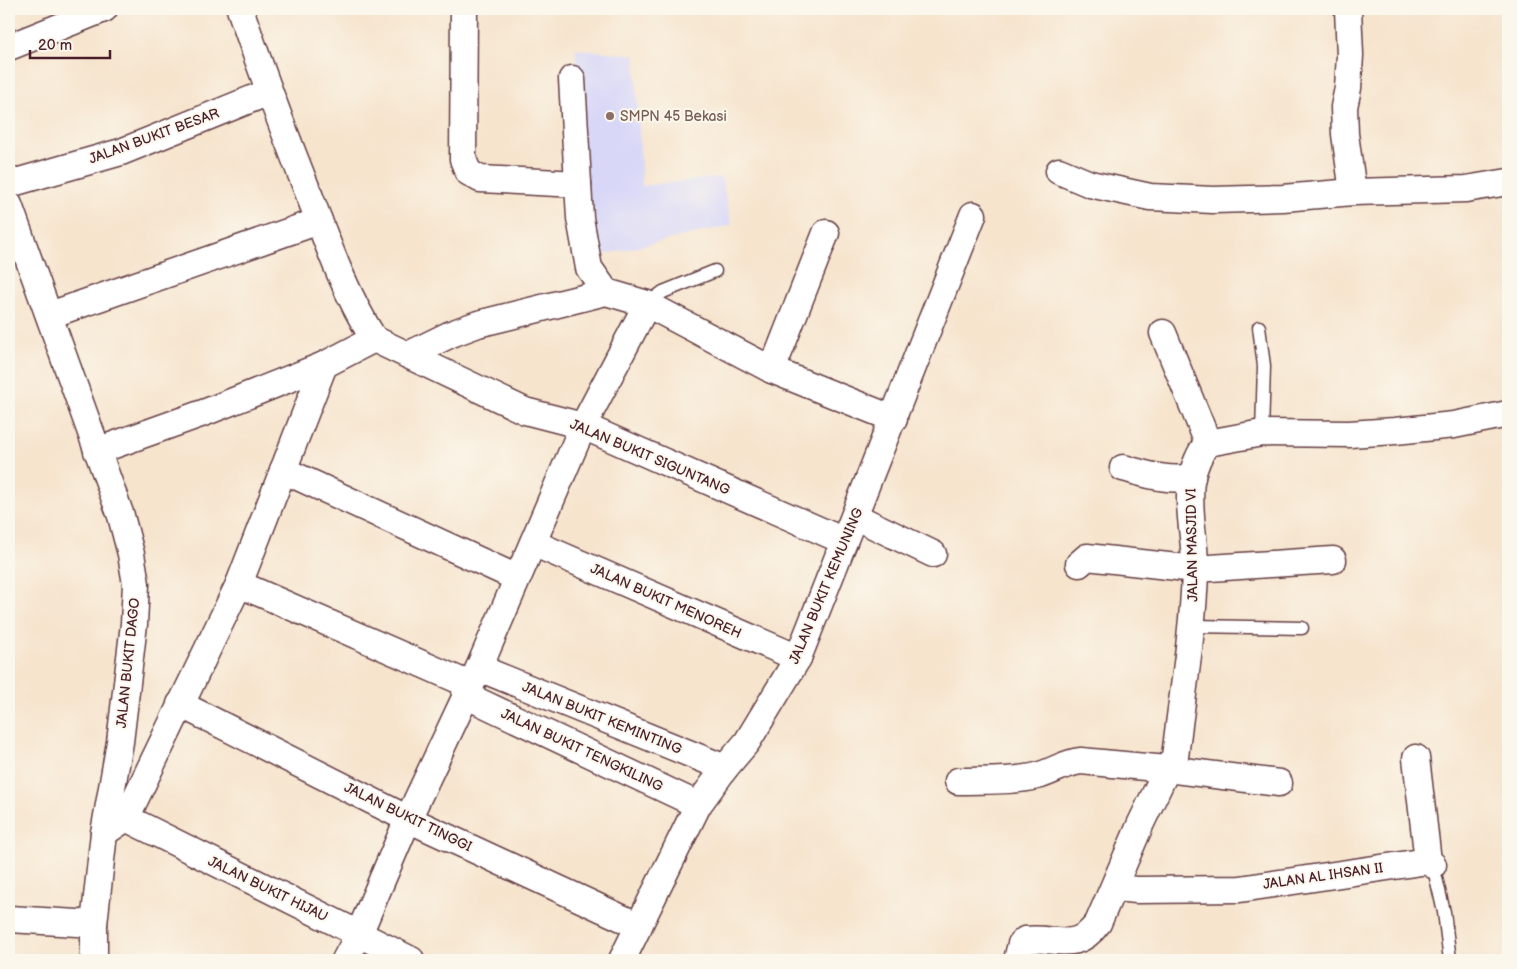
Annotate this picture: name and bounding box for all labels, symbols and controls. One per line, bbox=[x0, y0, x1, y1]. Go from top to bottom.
scale bar bbox=[30, 28, 110, 60]
text: 20 m bbox=[38, 36, 72, 55]
street label: JALAN BUKIT BESAR bbox=[87, 105, 221, 167]
place label: SMPN 45 Bekasi bbox=[620, 108, 727, 125]
marker: SMPN 45 Bekasi bbox=[604, 110, 616, 122]
street label: JALAN BUKIT SIGUNTANG bbox=[568, 416, 733, 499]
street label: JALAN MASJID VI bbox=[1183, 488, 1201, 602]
street label: JALAN BUKIT KEMUNING bbox=[785, 505, 867, 667]
street label: JALAN BUKIT MENOREH bbox=[588, 560, 744, 642]
street label: JALAN BUKIT DAGO bbox=[113, 597, 143, 729]
street label: JALAN BUKIT KEMINTING bbox=[520, 678, 685, 758]
street label: JALAN BUKIT TENGKILING bbox=[498, 705, 666, 795]
street label: JALAN BUKIT TINGGI bbox=[341, 779, 475, 855]
street label: JALAN BUKIT HIJAU bbox=[205, 853, 331, 925]
street label: JALAN AL IHSAN II bbox=[1262, 859, 1384, 893]

